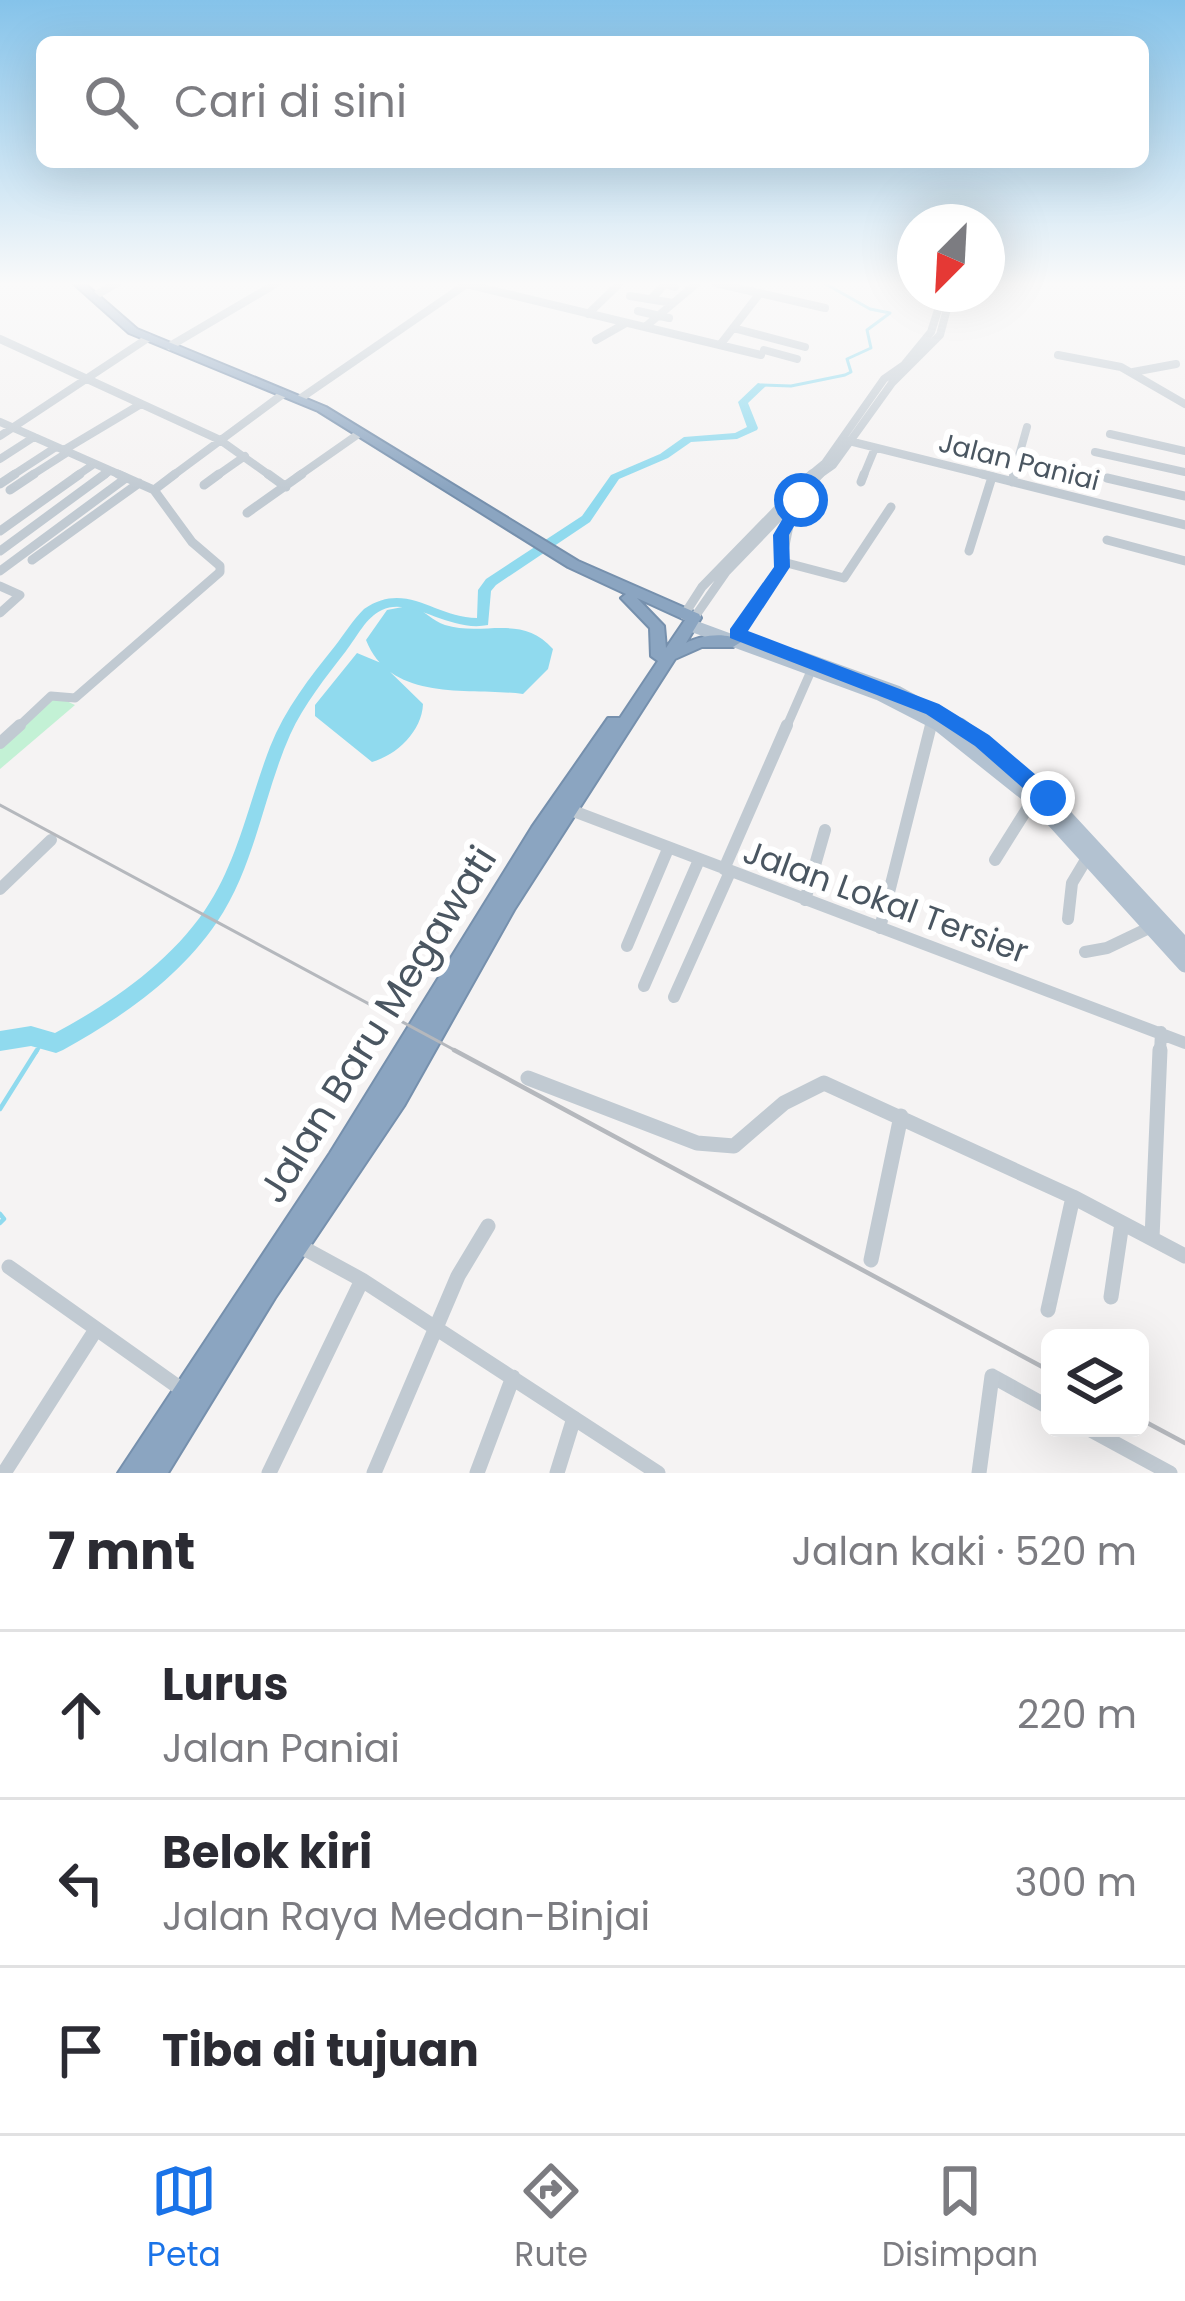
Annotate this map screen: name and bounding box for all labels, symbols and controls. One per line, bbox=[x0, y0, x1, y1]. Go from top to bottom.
search box bbox=[36, 36, 1149, 168]
icon: search bbox=[78, 69, 144, 135]
text: Cari di sini bbox=[174, 70, 407, 133]
north arrow bbox=[897, 204, 1005, 312]
street label: Jalan Paniai bbox=[935, 424, 1103, 499]
route start bbox=[774, 473, 828, 527]
route end bbox=[1021, 771, 1075, 825]
street label: Jalan Lokal Tersier bbox=[737, 828, 1035, 975]
street label: Jalan Baru Megawati bbox=[245, 835, 510, 1213]
map controls bbox=[1041, 1329, 1149, 1437]
button: layers bbox=[1041, 1329, 1149, 1437]
text: 7 mnt bbox=[48, 1515, 195, 1587]
text: Jalan kaki · 520 m bbox=[791, 1524, 1137, 1579]
text: Lurus bbox=[162, 1653, 289, 1716]
icon: ahead bbox=[48, 1682, 114, 1748]
text: 220 m bbox=[1017, 1687, 1137, 1742]
text: Jalan Paniai bbox=[162, 1721, 400, 1776]
text: Belok kiri bbox=[162, 1821, 372, 1884]
icon: left bbox=[48, 1850, 114, 1916]
text: 300 m bbox=[1014, 1855, 1137, 1910]
text: Jalan Raya Medan-Binjai bbox=[162, 1889, 650, 1944]
icon: arrive bbox=[48, 2018, 114, 2084]
text: Tiba di tujuan bbox=[162, 2019, 479, 2082]
tab: Peta bbox=[147, 2158, 221, 2280]
tab: Rute bbox=[514, 2158, 588, 2280]
tab: Disimpan bbox=[882, 2158, 1038, 2280]

